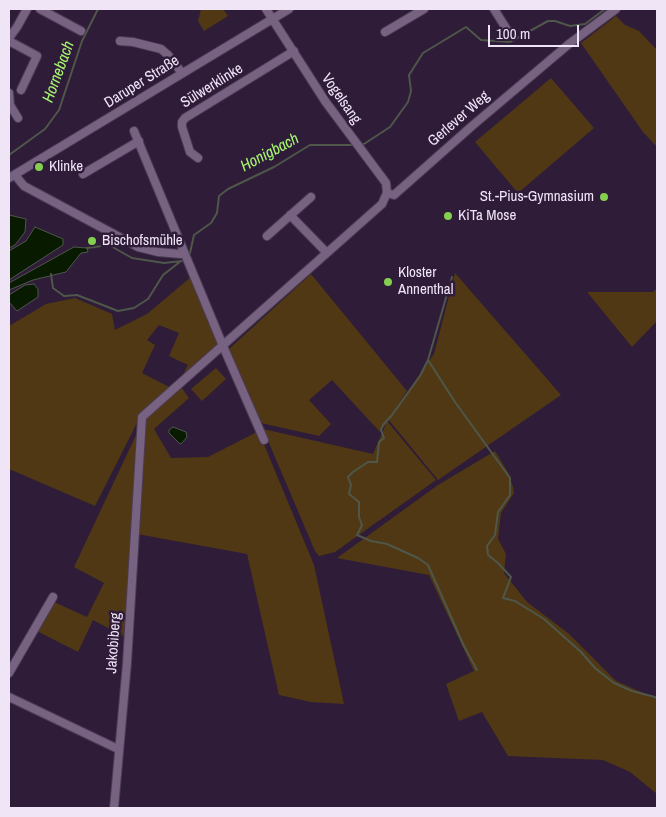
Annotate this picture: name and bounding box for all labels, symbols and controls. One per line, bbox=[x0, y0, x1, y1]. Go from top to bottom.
scale bar bbox=[491, 15, 582, 47]
text: 100 m bbox=[496, 23, 530, 44]
water label: Hornebach bbox=[39, 39, 79, 105]
street label: Daruper Straße bbox=[101, 52, 183, 112]
street label: Sülwerklinke bbox=[178, 60, 246, 112]
street label: Vogelsang bbox=[317, 70, 365, 128]
street label: Gerlever Weg bbox=[425, 87, 493, 151]
water label: Honigbach bbox=[237, 130, 303, 176]
place label: Klinke bbox=[49, 158, 83, 176]
marker: Klinke bbox=[33, 161, 45, 173]
place label: St.-Pius-Gymnasium bbox=[480, 188, 594, 206]
marker: St.-Pius-Gymnasium bbox=[598, 191, 610, 203]
place label: KiTa Mose bbox=[458, 207, 516, 225]
marker: KiTa Mose bbox=[442, 210, 454, 222]
place label: Bischofsmühle bbox=[102, 232, 183, 250]
marker: Bischofsmühle bbox=[86, 235, 98, 247]
place label: Kloster Annenthal bbox=[398, 264, 453, 299]
marker: Kloster Annenthal bbox=[382, 276, 394, 288]
street label: Jakobiberg bbox=[103, 612, 125, 674]

